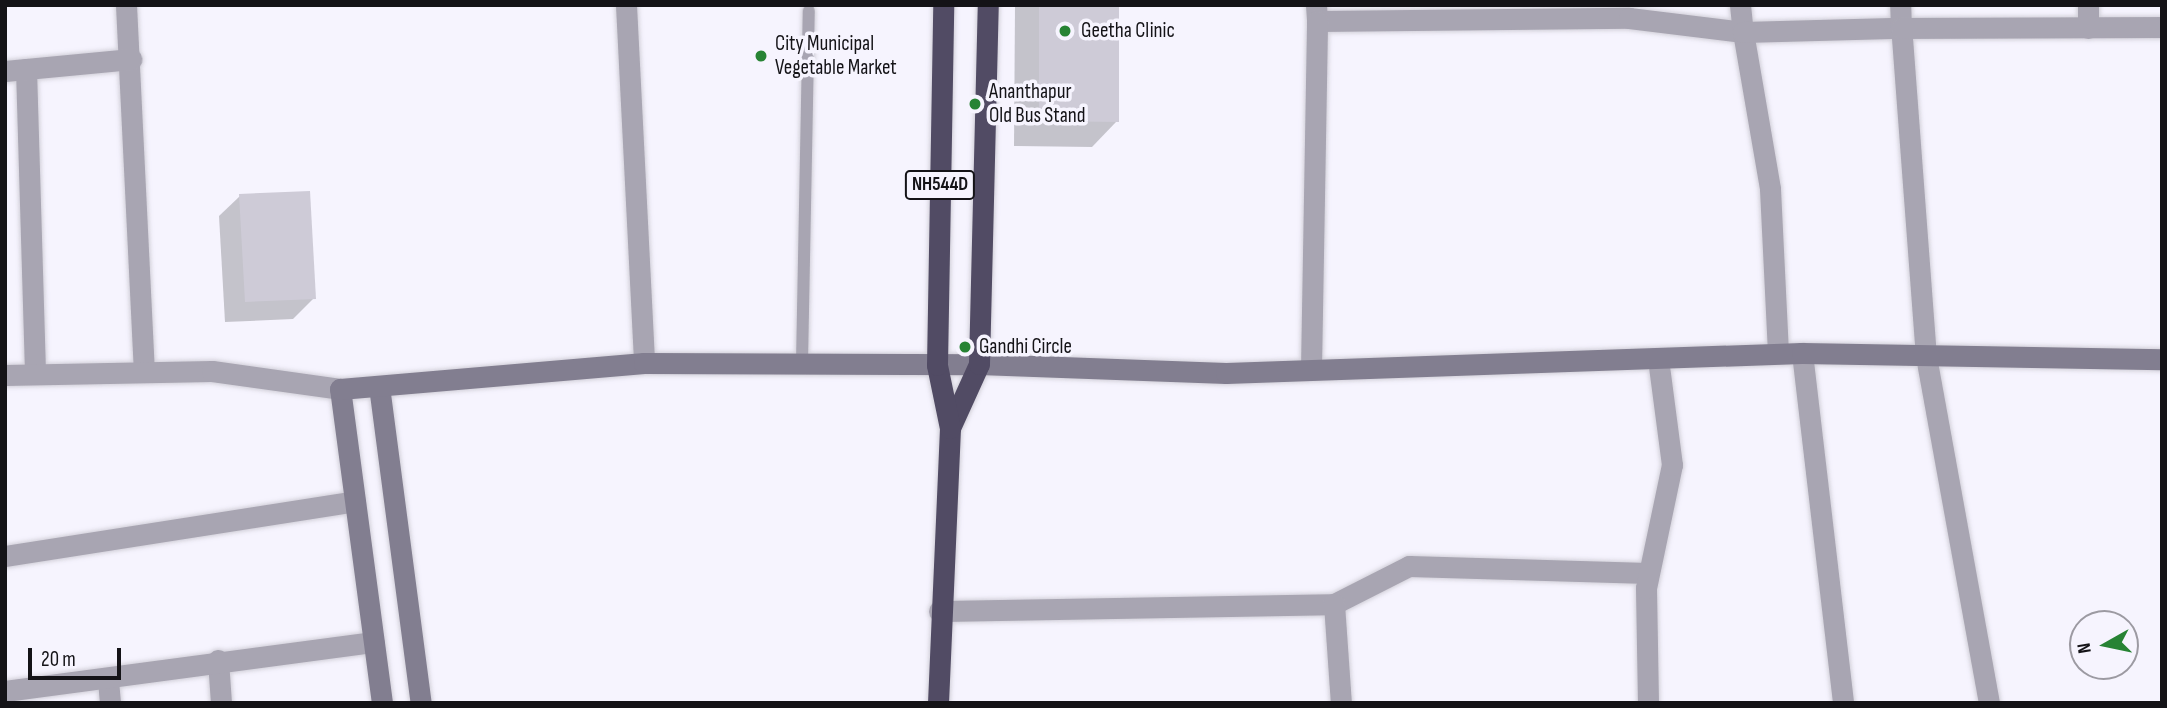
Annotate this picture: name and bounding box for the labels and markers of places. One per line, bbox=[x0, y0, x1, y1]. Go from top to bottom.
place label: Geetha Clinic bbox=[1081, 18, 1175, 44]
marker: Geetha Clinic bbox=[1055, 21, 1075, 41]
place label: City Municipal Vegetable Market bbox=[775, 31, 897, 81]
marker: City Municipal Vegetable Market bbox=[753, 48, 769, 64]
place label: Ananthapur Old Bus Stand bbox=[989, 79, 1085, 129]
marker: Ananthapur Old Bus Stand bbox=[967, 96, 983, 112]
place label: Gandhi Circle bbox=[979, 334, 1072, 360]
marker: Gandhi Circle bbox=[957, 339, 973, 355]

